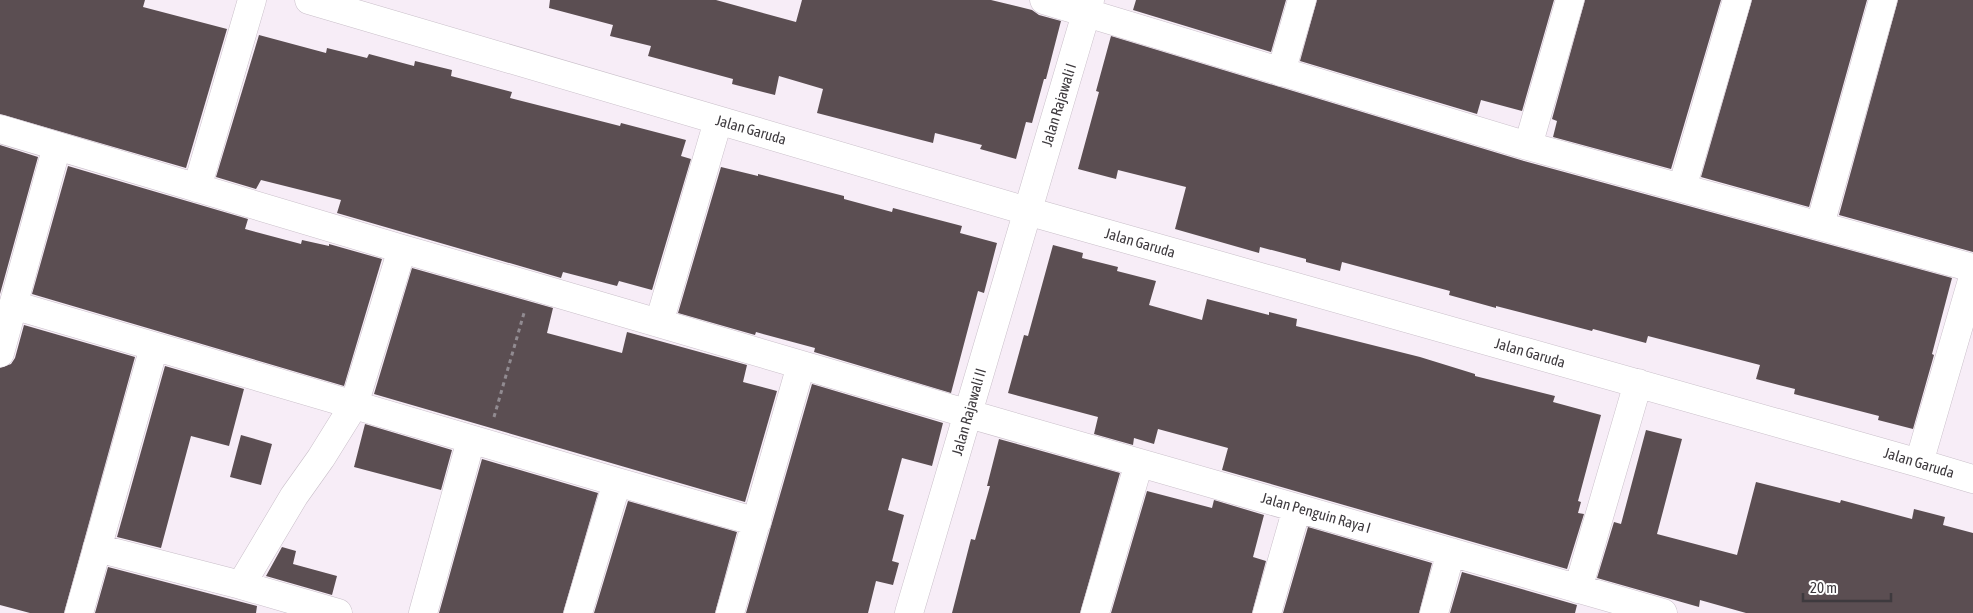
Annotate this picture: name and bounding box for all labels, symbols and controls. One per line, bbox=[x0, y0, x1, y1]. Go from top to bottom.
street label: Jalan Rajawali I bbox=[1038, 61, 1079, 148]
street label: Jalan Garuda bbox=[714, 111, 788, 148]
street label: Jalan Garuda bbox=[1103, 224, 1177, 261]
street label: Jalan Garuda bbox=[1493, 334, 1567, 371]
street label: Jalan Rajawali II bbox=[948, 366, 989, 457]
street label: Jalan Garuda bbox=[1882, 444, 1956, 481]
street label: Jalan Penguin Raya I bbox=[1259, 489, 1373, 536]
scale bar bbox=[1803, 570, 1890, 602]
text: 20 m bbox=[1810, 579, 1837, 596]

